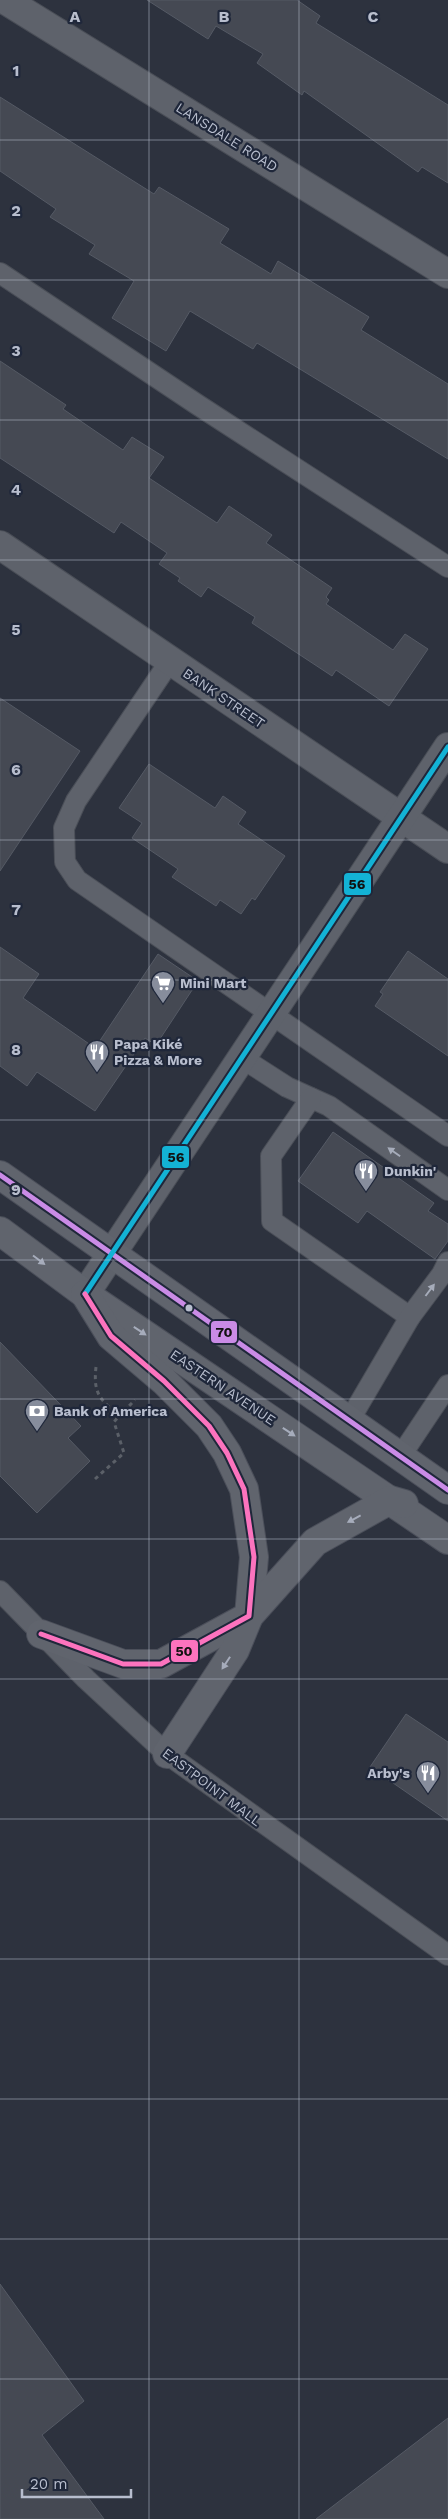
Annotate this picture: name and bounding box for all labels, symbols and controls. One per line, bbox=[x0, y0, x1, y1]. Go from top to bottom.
text: A bbox=[70, 7, 81, 26]
text: B bbox=[219, 7, 230, 26]
text: C bbox=[368, 7, 379, 26]
text: 1 bbox=[13, 61, 19, 80]
street label: LANSDALE ROAD bbox=[173, 99, 281, 175]
text: 2 bbox=[11, 201, 21, 220]
text: 3 bbox=[11, 341, 21, 360]
text: 4 bbox=[11, 480, 21, 499]
text: 5 bbox=[11, 620, 21, 639]
street label: BANK STREET bbox=[180, 665, 268, 731]
text: 6 bbox=[11, 760, 21, 779]
line badge: 56 bbox=[343, 872, 372, 896]
text: 56 bbox=[349, 876, 366, 892]
text: 7 bbox=[11, 900, 21, 919]
supermarket icon: Mini Mart bbox=[150, 970, 176, 1004]
place label: Mini Mart bbox=[180, 975, 246, 991]
place label: Papa Kiké Pizza & More bbox=[114, 1036, 202, 1068]
restaurant icon: Papa Kiké Pizza & More bbox=[84, 1039, 110, 1073]
text: 8 bbox=[11, 1040, 21, 1059]
line badge: 56 bbox=[161, 1145, 190, 1169]
one-way arrow bbox=[387, 1147, 401, 1157]
text: 56 bbox=[168, 1149, 185, 1165]
restaurant icon: Dunkin' bbox=[353, 1158, 379, 1192]
place label: Dunkin' bbox=[384, 1163, 436, 1179]
text: 9 bbox=[11, 1180, 21, 1199]
one-way arrow bbox=[32, 1255, 45, 1266]
one-way arrow bbox=[425, 1283, 435, 1297]
unlabelled marker bbox=[184, 1303, 194, 1313]
line badge: 70 bbox=[210, 1320, 238, 1344]
text: 70 bbox=[215, 1324, 233, 1340]
one-way arrow bbox=[133, 1326, 146, 1336]
street label: EASTERN AVENUE bbox=[167, 1346, 279, 1428]
bank icon: Bank of America bbox=[24, 1398, 50, 1432]
place label: Bank of America bbox=[54, 1403, 168, 1419]
one-way arrow bbox=[282, 1427, 296, 1437]
one-way arrow bbox=[347, 1515, 361, 1523]
line badge: 50 bbox=[170, 1639, 199, 1663]
text: 50 bbox=[175, 1643, 193, 1659]
one-way arrow bbox=[221, 1657, 231, 1670]
street label: EASTPOINT MALL bbox=[160, 1745, 264, 1829]
restaurant icon: Arby's bbox=[415, 1760, 441, 1794]
place label: Arby's bbox=[367, 1765, 411, 1781]
scale bar bbox=[22, 2466, 131, 2498]
text: 20 m bbox=[30, 2475, 68, 2493]

